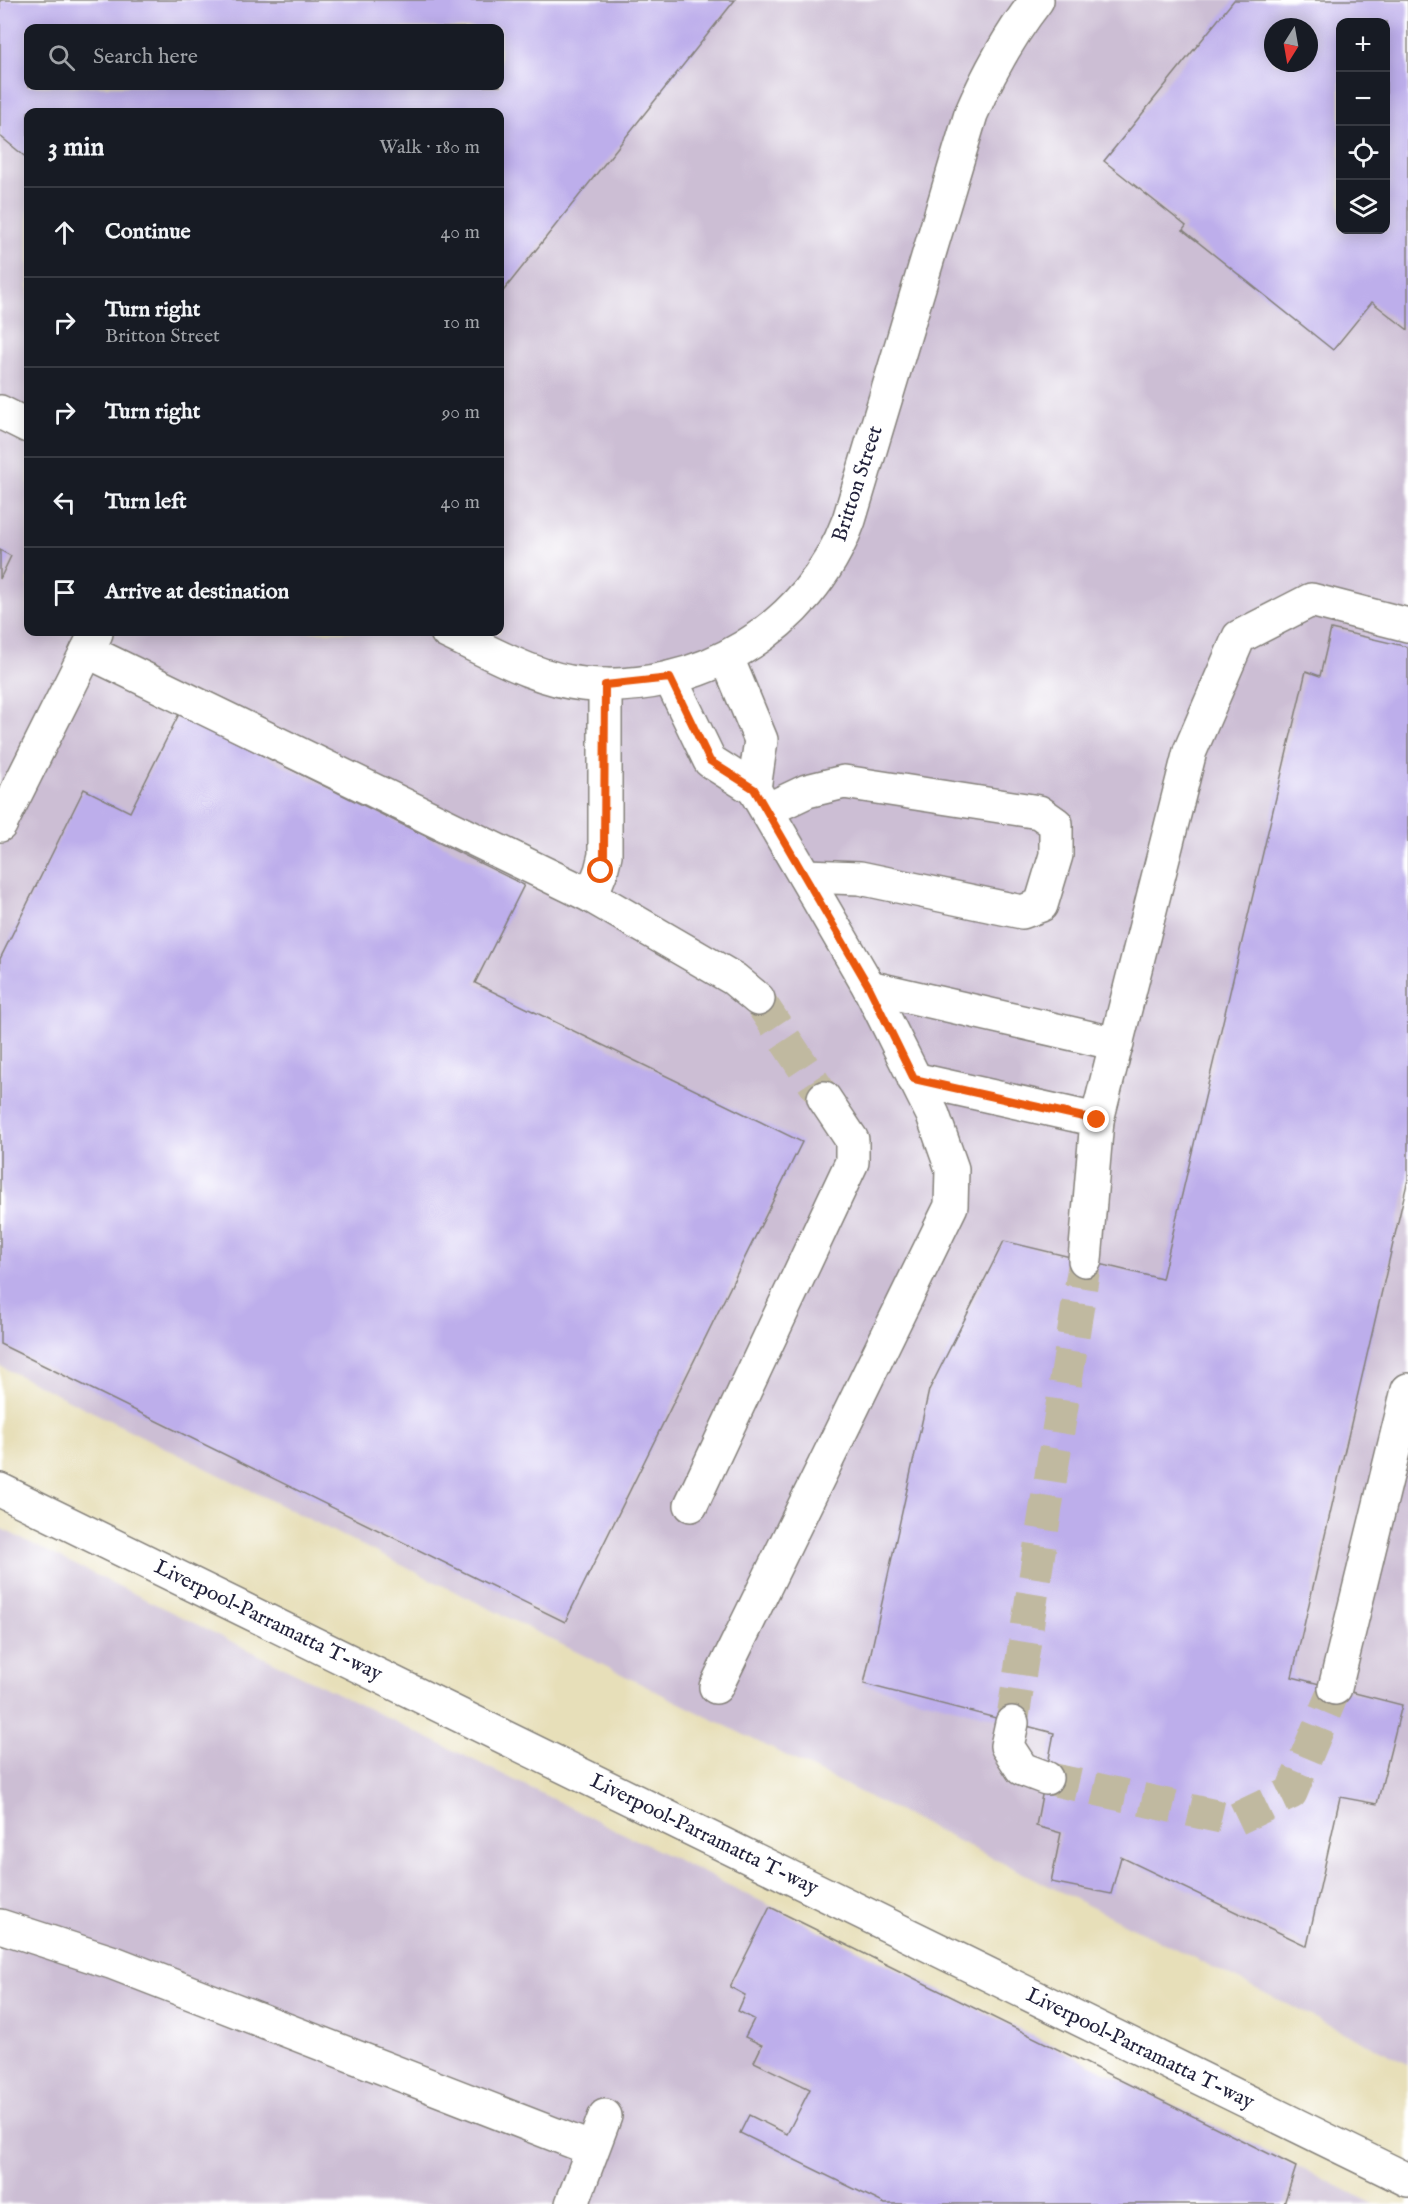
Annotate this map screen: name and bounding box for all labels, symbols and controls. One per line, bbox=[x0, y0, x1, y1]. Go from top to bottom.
north arrow bbox=[1264, 18, 1318, 72]
map controls bbox=[1336, 18, 1390, 234]
button: + bbox=[1336, 18, 1390, 72]
search box bbox=[24, 24, 504, 90]
icon: search bbox=[45, 41, 78, 74]
text: Search here bbox=[93, 43, 198, 71]
button: − bbox=[1336, 72, 1390, 126]
button: locate bbox=[1336, 126, 1390, 180]
text: 3 min bbox=[48, 131, 104, 164]
text: Walk · 180 m bbox=[379, 135, 480, 160]
button: layers bbox=[1336, 180, 1390, 234]
icon: ahead bbox=[48, 216, 81, 249]
text: Continue bbox=[105, 218, 191, 246]
text: 40 m bbox=[441, 220, 480, 245]
text: Turn right bbox=[105, 296, 200, 324]
icon: right bbox=[48, 306, 81, 339]
text: 10 m bbox=[443, 310, 480, 335]
text: Britton Street bbox=[105, 324, 220, 349]
icon: right bbox=[48, 396, 81, 429]
text: Turn right bbox=[105, 398, 200, 426]
text: 90 m bbox=[442, 400, 480, 425]
street label: Britton Street bbox=[827, 422, 889, 546]
icon: left bbox=[48, 486, 81, 519]
text: Turn left bbox=[105, 488, 187, 516]
text: 40 m bbox=[441, 490, 480, 515]
icon: arrive bbox=[48, 576, 81, 609]
text: Arrive at destination bbox=[105, 578, 289, 606]
route start bbox=[587, 857, 613, 883]
route end bbox=[1083, 1106, 1109, 1132]
street label: Liverpool–Parramatta T-way bbox=[149, 1554, 387, 1688]
street label: Liverpool–Parramatta T-way bbox=[585, 1768, 823, 1902]
street label: Liverpool–Parramatta T-way bbox=[1021, 1982, 1259, 2116]

